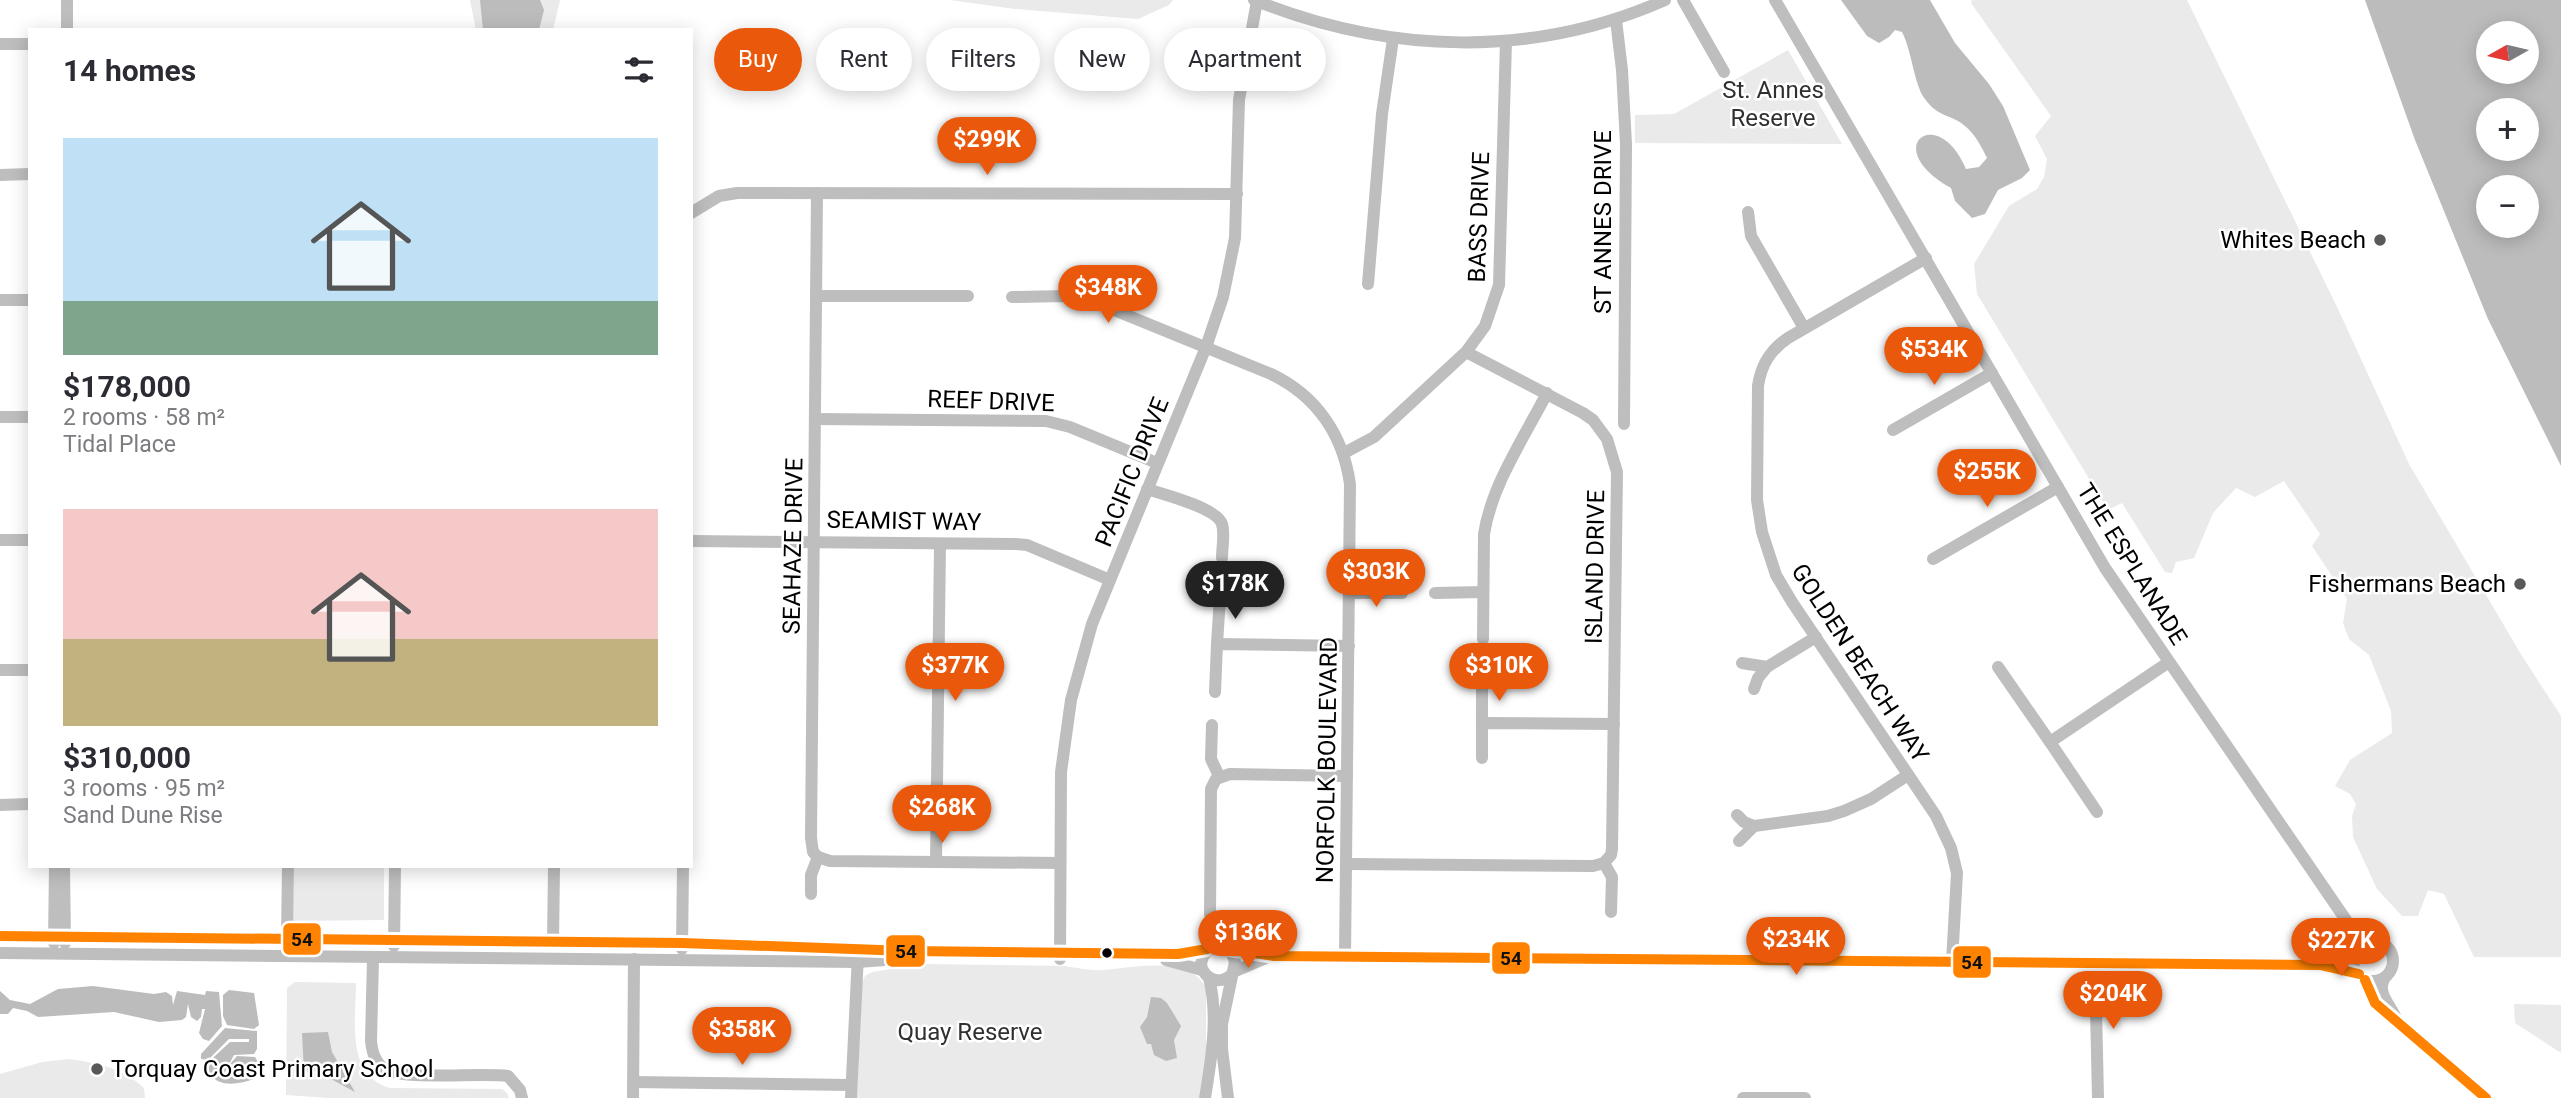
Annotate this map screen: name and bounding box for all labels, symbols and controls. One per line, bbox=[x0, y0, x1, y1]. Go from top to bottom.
north arrow bbox=[2476, 21, 2539, 84]
map controls bbox=[2476, 21, 2539, 238]
chip: Buy bbox=[714, 28, 802, 91]
chip: Rent bbox=[816, 28, 912, 91]
chip: Filters bbox=[926, 28, 1040, 91]
chip: New bbox=[1054, 28, 1150, 91]
chip: Apartment bbox=[1164, 28, 1326, 91]
icon: filters bbox=[620, 51, 658, 89]
text: 14 homes bbox=[63, 53, 196, 88]
park label: St. Annes Reserve bbox=[1722, 76, 1824, 132]
button: + bbox=[2476, 98, 2539, 161]
pin: $299K bbox=[938, 118, 1036, 177]
text: $299K bbox=[953, 126, 1021, 153]
street label: ST ANNES DRIVE bbox=[1589, 130, 1617, 314]
street label: BASS DRIVE bbox=[1463, 151, 1495, 283]
button: − bbox=[2476, 175, 2539, 238]
icon: home bbox=[298, 183, 424, 309]
place label: Whites Beach bbox=[2220, 226, 2366, 254]
marker: Whites Beach bbox=[2372, 232, 2388, 248]
pin: $348K bbox=[1059, 266, 1157, 325]
text: $348K bbox=[1074, 274, 1142, 301]
pin: $534K bbox=[1885, 328, 1983, 387]
text: $534K bbox=[1900, 336, 1968, 363]
text: $178,000 bbox=[63, 369, 191, 404]
street label: REEF DRIVE bbox=[927, 385, 1055, 417]
street label: PACIFIC DRIVE bbox=[1089, 393, 1175, 551]
text: 2 rooms · 58 m² bbox=[63, 404, 225, 431]
text: Tidal Place bbox=[63, 431, 176, 458]
pin: $255K bbox=[1938, 449, 2036, 509]
street label: SEAHAZE DRIVE bbox=[777, 458, 809, 634]
text: $255K bbox=[1953, 458, 2021, 485]
street label: THE ESPLANADE bbox=[2071, 478, 2193, 650]
street label: ISLAND DRIVE bbox=[1580, 490, 1610, 644]
street label: SEAMIST WAY bbox=[826, 506, 982, 536]
pin: $303K bbox=[1327, 550, 1425, 609]
icon: home bbox=[298, 554, 424, 680]
text: $303K bbox=[1342, 558, 1410, 585]
street label: GOLDEN BEACH WAY bbox=[1785, 559, 1935, 768]
pin: $178K bbox=[1186, 562, 1284, 621]
text: $178K bbox=[1201, 570, 1269, 597]
place label: Fishermans Beach bbox=[2308, 570, 2506, 598]
marker: Fishermans Beach bbox=[2512, 576, 2528, 592]
street label: NORFOLK BOULEVARD bbox=[1311, 637, 1343, 883]
pin: $377K bbox=[906, 644, 1004, 703]
pin: $310K bbox=[1450, 644, 1548, 703]
text: $377K bbox=[921, 652, 989, 679]
text: $310K bbox=[1465, 652, 1533, 679]
text: $310,000 bbox=[63, 740, 191, 775]
text: 3 rooms · 95 m² bbox=[63, 775, 225, 802]
pin: $268K bbox=[893, 786, 991, 845]
text: $268K bbox=[908, 794, 976, 821]
text: Sand Dune Rise bbox=[63, 802, 223, 829]
pin: $136K bbox=[1199, 911, 1297, 970]
pin: $234K bbox=[1747, 918, 1845, 977]
pin: $227K bbox=[2292, 918, 2390, 978]
text: $136K bbox=[1214, 919, 1282, 946]
line badge: 54 bbox=[282, 922, 322, 956]
text: $234K bbox=[1762, 926, 1830, 953]
text: $227K bbox=[2307, 927, 2375, 954]
text: 54 bbox=[291, 928, 313, 951]
line badge: 54 bbox=[885, 934, 926, 968]
text: 54 bbox=[895, 940, 917, 963]
line badge: 54 bbox=[1491, 941, 1531, 975]
line badge: 54 bbox=[1952, 945, 1992, 979]
unlabelled marker bbox=[1100, 946, 1114, 960]
text: 54 bbox=[1500, 947, 1522, 970]
text: 54 bbox=[1961, 951, 1983, 974]
pin: $204K bbox=[2064, 972, 2162, 1031]
text: $204K bbox=[2079, 980, 2147, 1007]
pin: $358K bbox=[693, 1007, 791, 1067]
text: $358K bbox=[708, 1016, 776, 1043]
park label: Quay Reserve bbox=[897, 1018, 1043, 1046]
place label: Torquay Coast Primary School bbox=[111, 1055, 433, 1083]
marker: Torquay Coast Primary School bbox=[89, 1061, 105, 1077]

